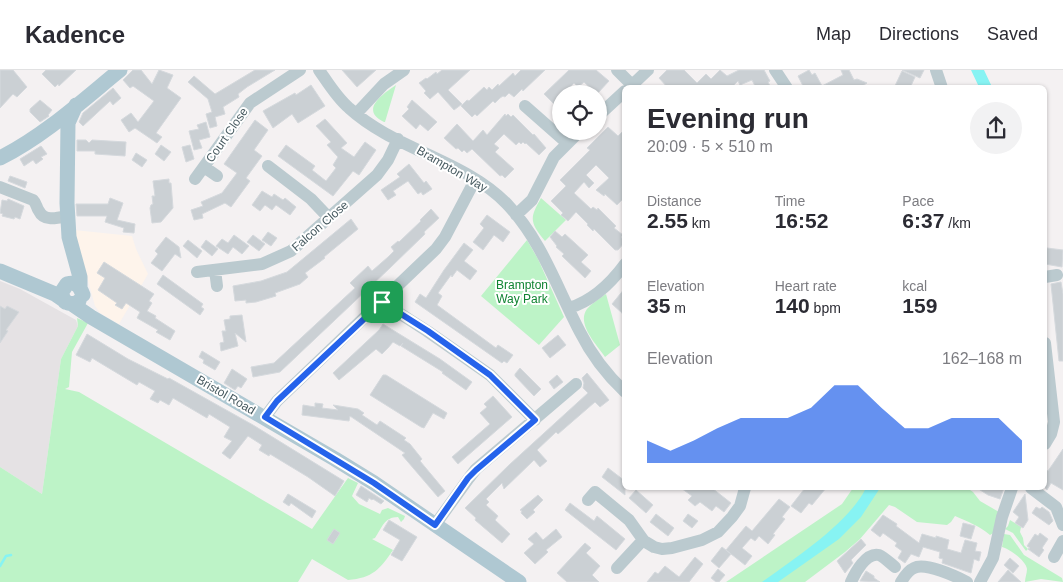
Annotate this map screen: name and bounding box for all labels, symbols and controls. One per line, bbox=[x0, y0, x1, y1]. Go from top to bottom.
text: Kadence bbox=[25, 21, 125, 48]
text: Map bbox=[816, 24, 851, 44]
text: Directions bbox=[879, 24, 959, 44]
text: Saved bbox=[987, 24, 1038, 44]
map controls bbox=[552, 85, 607, 140]
button: locate bbox=[552, 85, 607, 140]
button: share bbox=[970, 102, 1022, 154]
text: Evening run bbox=[647, 103, 809, 134]
street label: Court Close bbox=[203, 105, 251, 165]
text: 20:09 · 5 × 510 m bbox=[647, 138, 773, 155]
street label: Brampton Way bbox=[414, 143, 490, 195]
text: Distance bbox=[647, 193, 701, 209]
text: Time bbox=[775, 193, 805, 209]
text: Pace bbox=[902, 193, 934, 209]
street label: Falcon Close bbox=[289, 198, 351, 254]
text: 2.55 bbox=[647, 209, 688, 232]
text: 16:52 bbox=[775, 209, 828, 232]
text: 6:37 bbox=[902, 209, 944, 232]
text: km bbox=[688, 215, 710, 231]
text: /km bbox=[944, 215, 971, 231]
park label: Brampton Way Park bbox=[496, 278, 549, 306]
text: Elevation bbox=[647, 278, 705, 294]
text: Heart rate bbox=[775, 278, 837, 294]
text: kcal bbox=[902, 278, 927, 294]
pin bbox=[361, 281, 403, 323]
icon: arrive bbox=[368, 288, 396, 316]
text: 35 bbox=[647, 294, 670, 317]
text: 140 bbox=[775, 294, 810, 317]
text: 159 bbox=[902, 294, 937, 317]
text: m bbox=[670, 300, 686, 316]
text: bpm bbox=[810, 300, 841, 316]
text: Elevation bbox=[647, 350, 713, 367]
text: 162–168 m bbox=[942, 350, 1022, 367]
street label: Bristol Road bbox=[194, 373, 258, 417]

